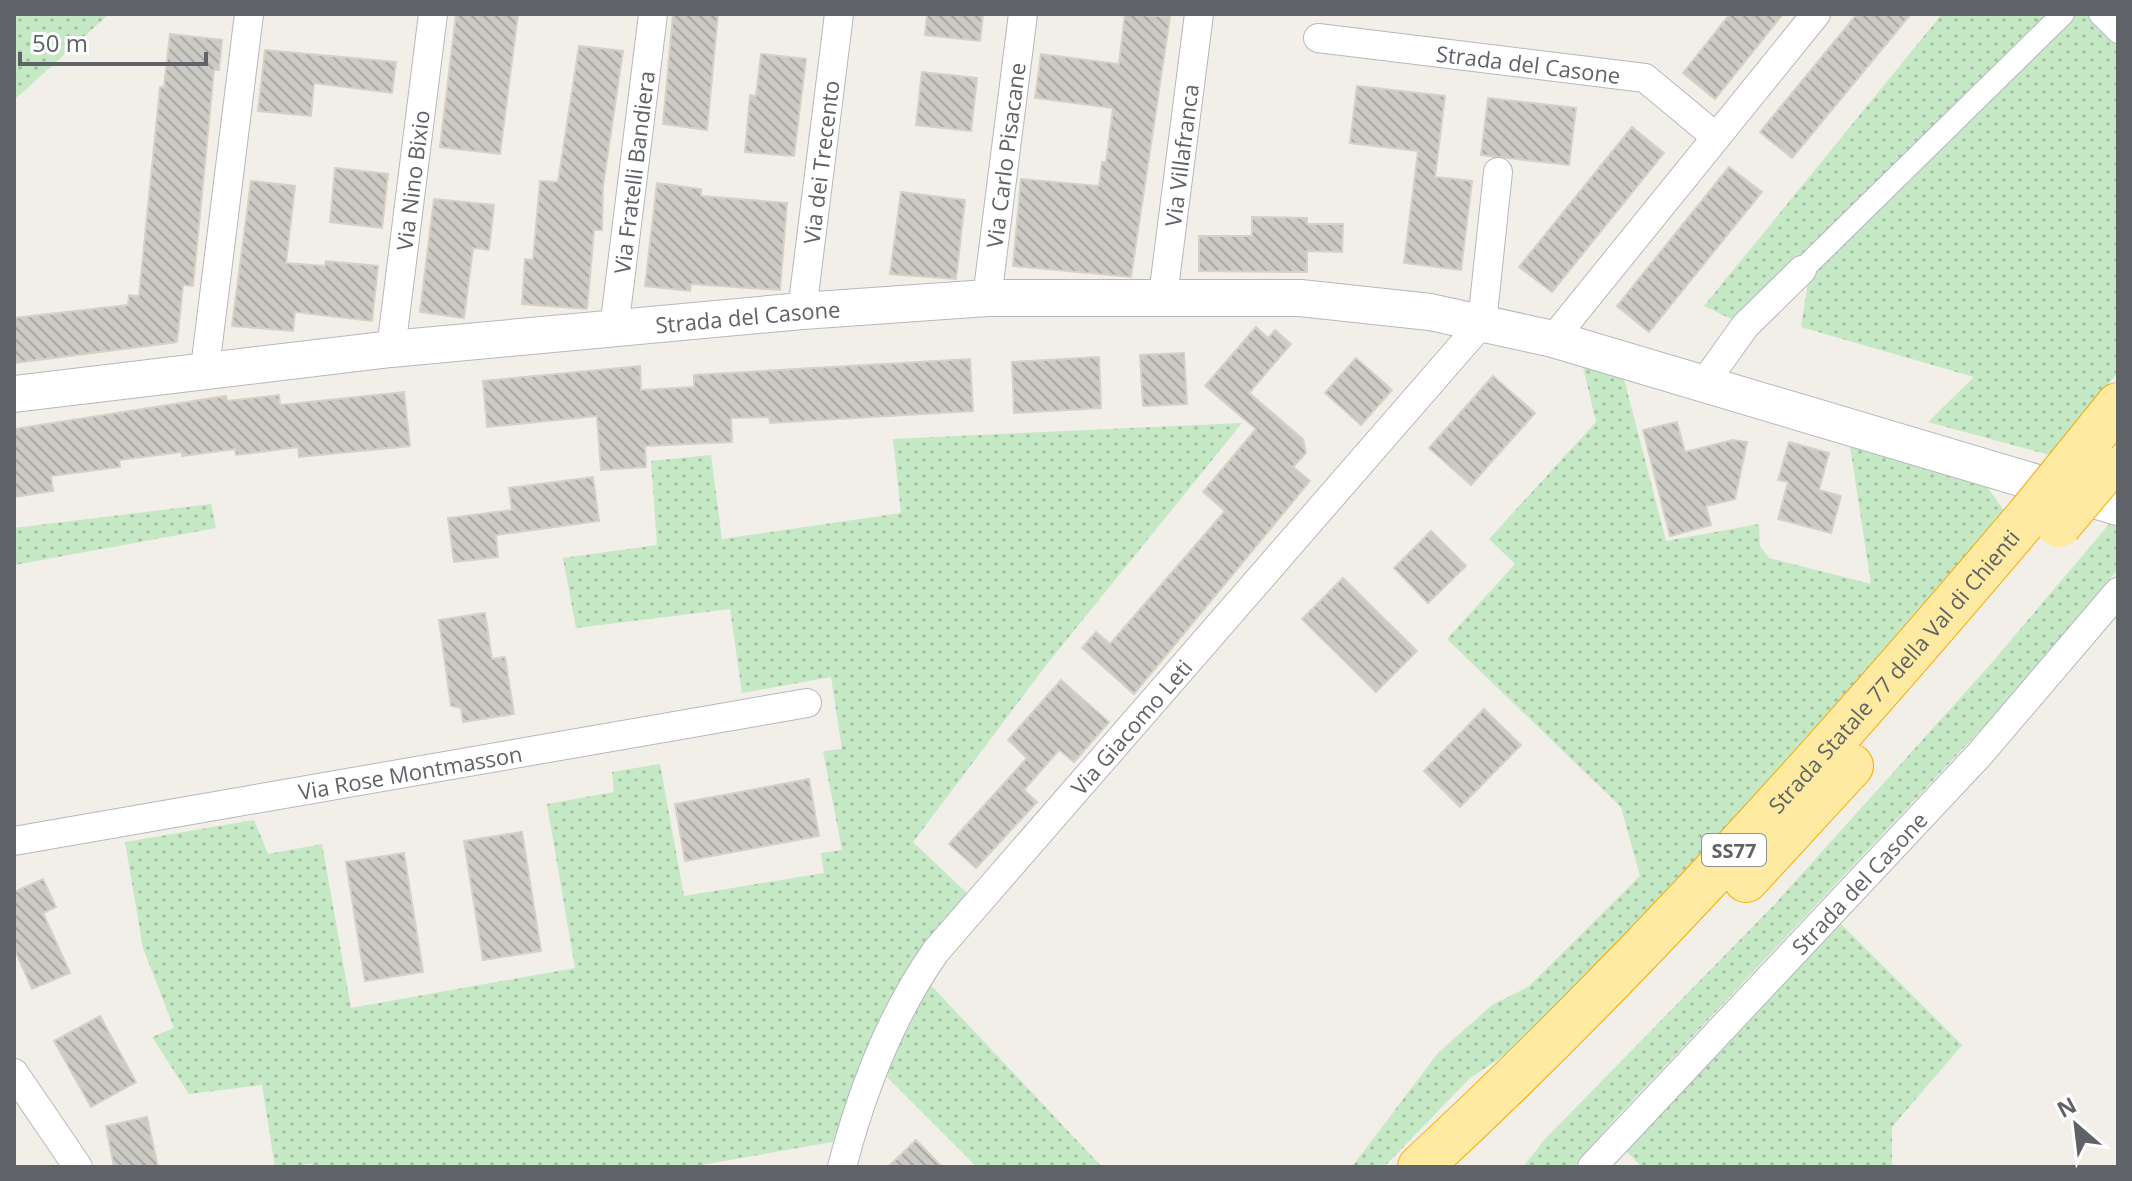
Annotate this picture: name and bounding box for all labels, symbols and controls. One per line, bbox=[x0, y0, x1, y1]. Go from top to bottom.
scale bar bbox=[20, 16, 206, 66]
text: 50 m bbox=[32, 26, 88, 59]
street label: Strada del Casone bbox=[1435, 38, 1622, 90]
street label: Via Carlo Pisacane bbox=[979, 61, 1032, 249]
street label: Via Fratelli Bandiera bbox=[606, 69, 661, 275]
street label: Via dei Trecento bbox=[795, 79, 846, 246]
street label: Via Villafranca bbox=[1157, 82, 1205, 228]
street label: Via Nino Bixio bbox=[388, 108, 436, 252]
street label: Strada del Casone bbox=[654, 293, 841, 339]
street label: Strada Statale 77 della Val di Chienti bbox=[1761, 523, 2026, 819]
street label: Via Giacomo Leti bbox=[1064, 652, 1198, 801]
street label: Via Rose Montmasson bbox=[296, 738, 524, 806]
street label: Strada del Casone bbox=[1785, 805, 1933, 961]
road number: SS77 bbox=[1702, 834, 1766, 866]
north arrow bbox=[2036, 1085, 2116, 1165]
text: N bbox=[2051, 1089, 2081, 1124]

